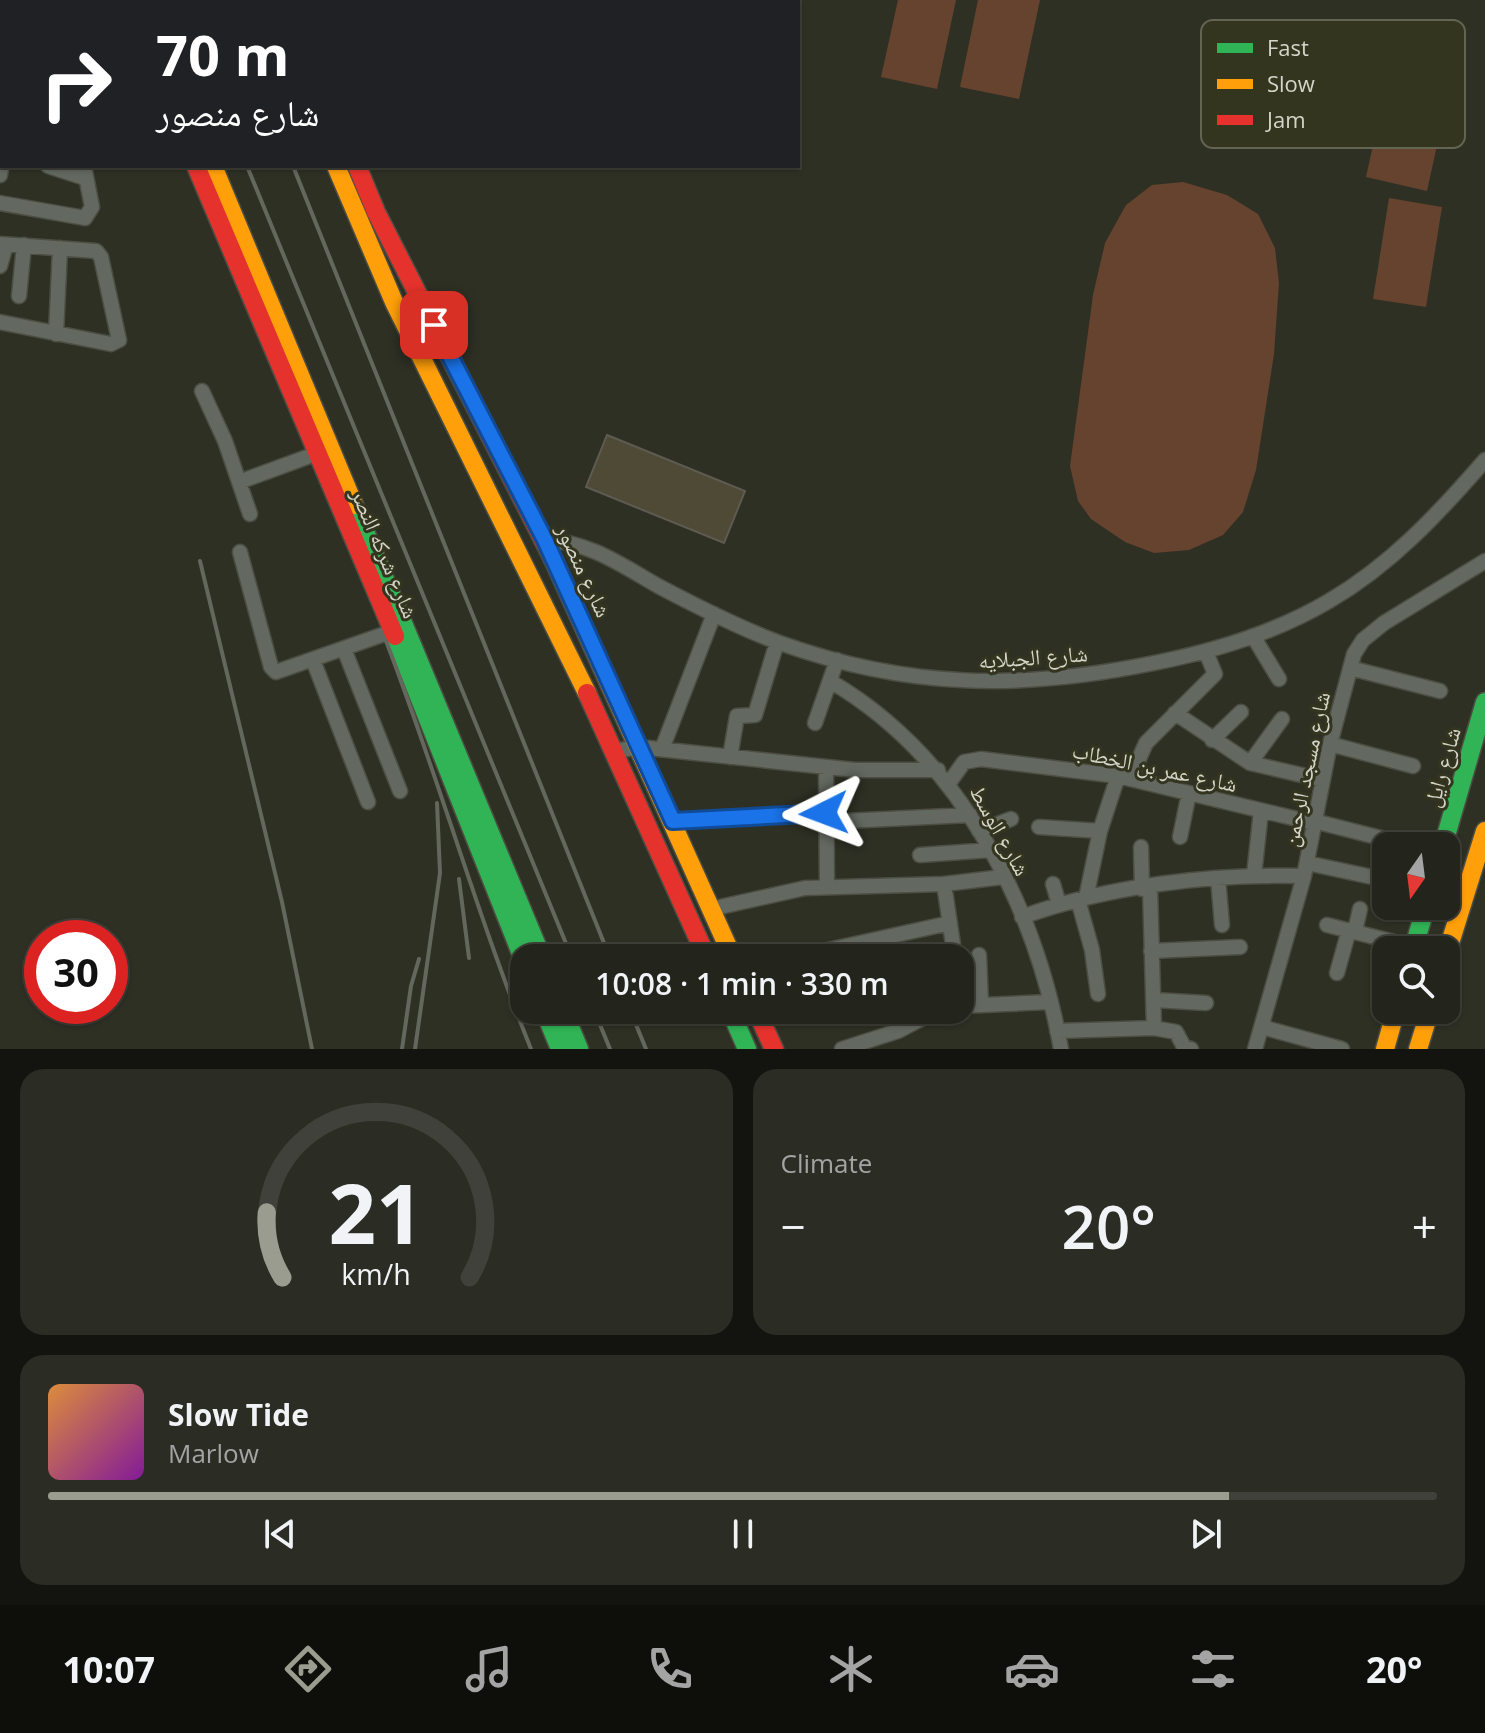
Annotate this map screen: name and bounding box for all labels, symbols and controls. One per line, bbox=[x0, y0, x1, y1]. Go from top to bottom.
text: 70 m bbox=[156, 16, 290, 92]
legend bbox=[1201, 20, 1465, 148]
icon: right bbox=[24, 32, 128, 136]
text: Fast bbox=[1267, 32, 1309, 62]
text: Slow bbox=[1267, 68, 1315, 98]
text: شارع منصور bbox=[156, 88, 319, 137]
text: Jam bbox=[1265, 104, 1306, 134]
pin bbox=[400, 291, 468, 359]
icon: arrive bbox=[412, 303, 456, 347]
street label: شارع شركه النصر bbox=[345, 483, 427, 622]
street label: شارع منصور bbox=[550, 517, 620, 622]
street label: شارع الجبلايه bbox=[977, 637, 1089, 675]
street label: شارع مسجد الرحمن bbox=[1274, 689, 1336, 849]
street label: شارع رايل bbox=[1415, 724, 1467, 810]
street label: شارع عمر بن الخطاب bbox=[1070, 734, 1240, 798]
position arrow bbox=[782, 771, 866, 855]
street label: شارع الوسط bbox=[964, 779, 1038, 881]
north arrow bbox=[1372, 832, 1460, 920]
map controls bbox=[1372, 832, 1460, 1024]
speed limit sign: 30 bbox=[24, 920, 128, 1024]
button: search bbox=[1372, 936, 1460, 1024]
text: 10:08 · 1 min · 330 m bbox=[595, 963, 889, 1004]
text: Climate bbox=[781, 1145, 872, 1181]
text: 21 bbox=[329, 1155, 424, 1268]
text: 20° bbox=[1062, 1185, 1156, 1267]
text: − bbox=[781, 1196, 806, 1256]
text: + bbox=[1412, 1196, 1437, 1256]
text: km/h bbox=[342, 1254, 411, 1293]
text: Slow Tide bbox=[168, 1394, 309, 1435]
text: Marlow bbox=[168, 1435, 259, 1471]
icon: previous bbox=[258, 1512, 302, 1556]
icon: pause bbox=[721, 1512, 765, 1556]
icon: next bbox=[1184, 1512, 1228, 1556]
icon: directions bbox=[280, 1641, 336, 1697]
icon: music bbox=[461, 1641, 517, 1697]
icon: phone bbox=[642, 1641, 698, 1697]
icon: climate bbox=[823, 1641, 879, 1697]
icon: car bbox=[1004, 1641, 1060, 1697]
icon: filters bbox=[1185, 1641, 1241, 1697]
text: 10:07 bbox=[62, 1645, 155, 1694]
text: 20° bbox=[1366, 1645, 1422, 1694]

